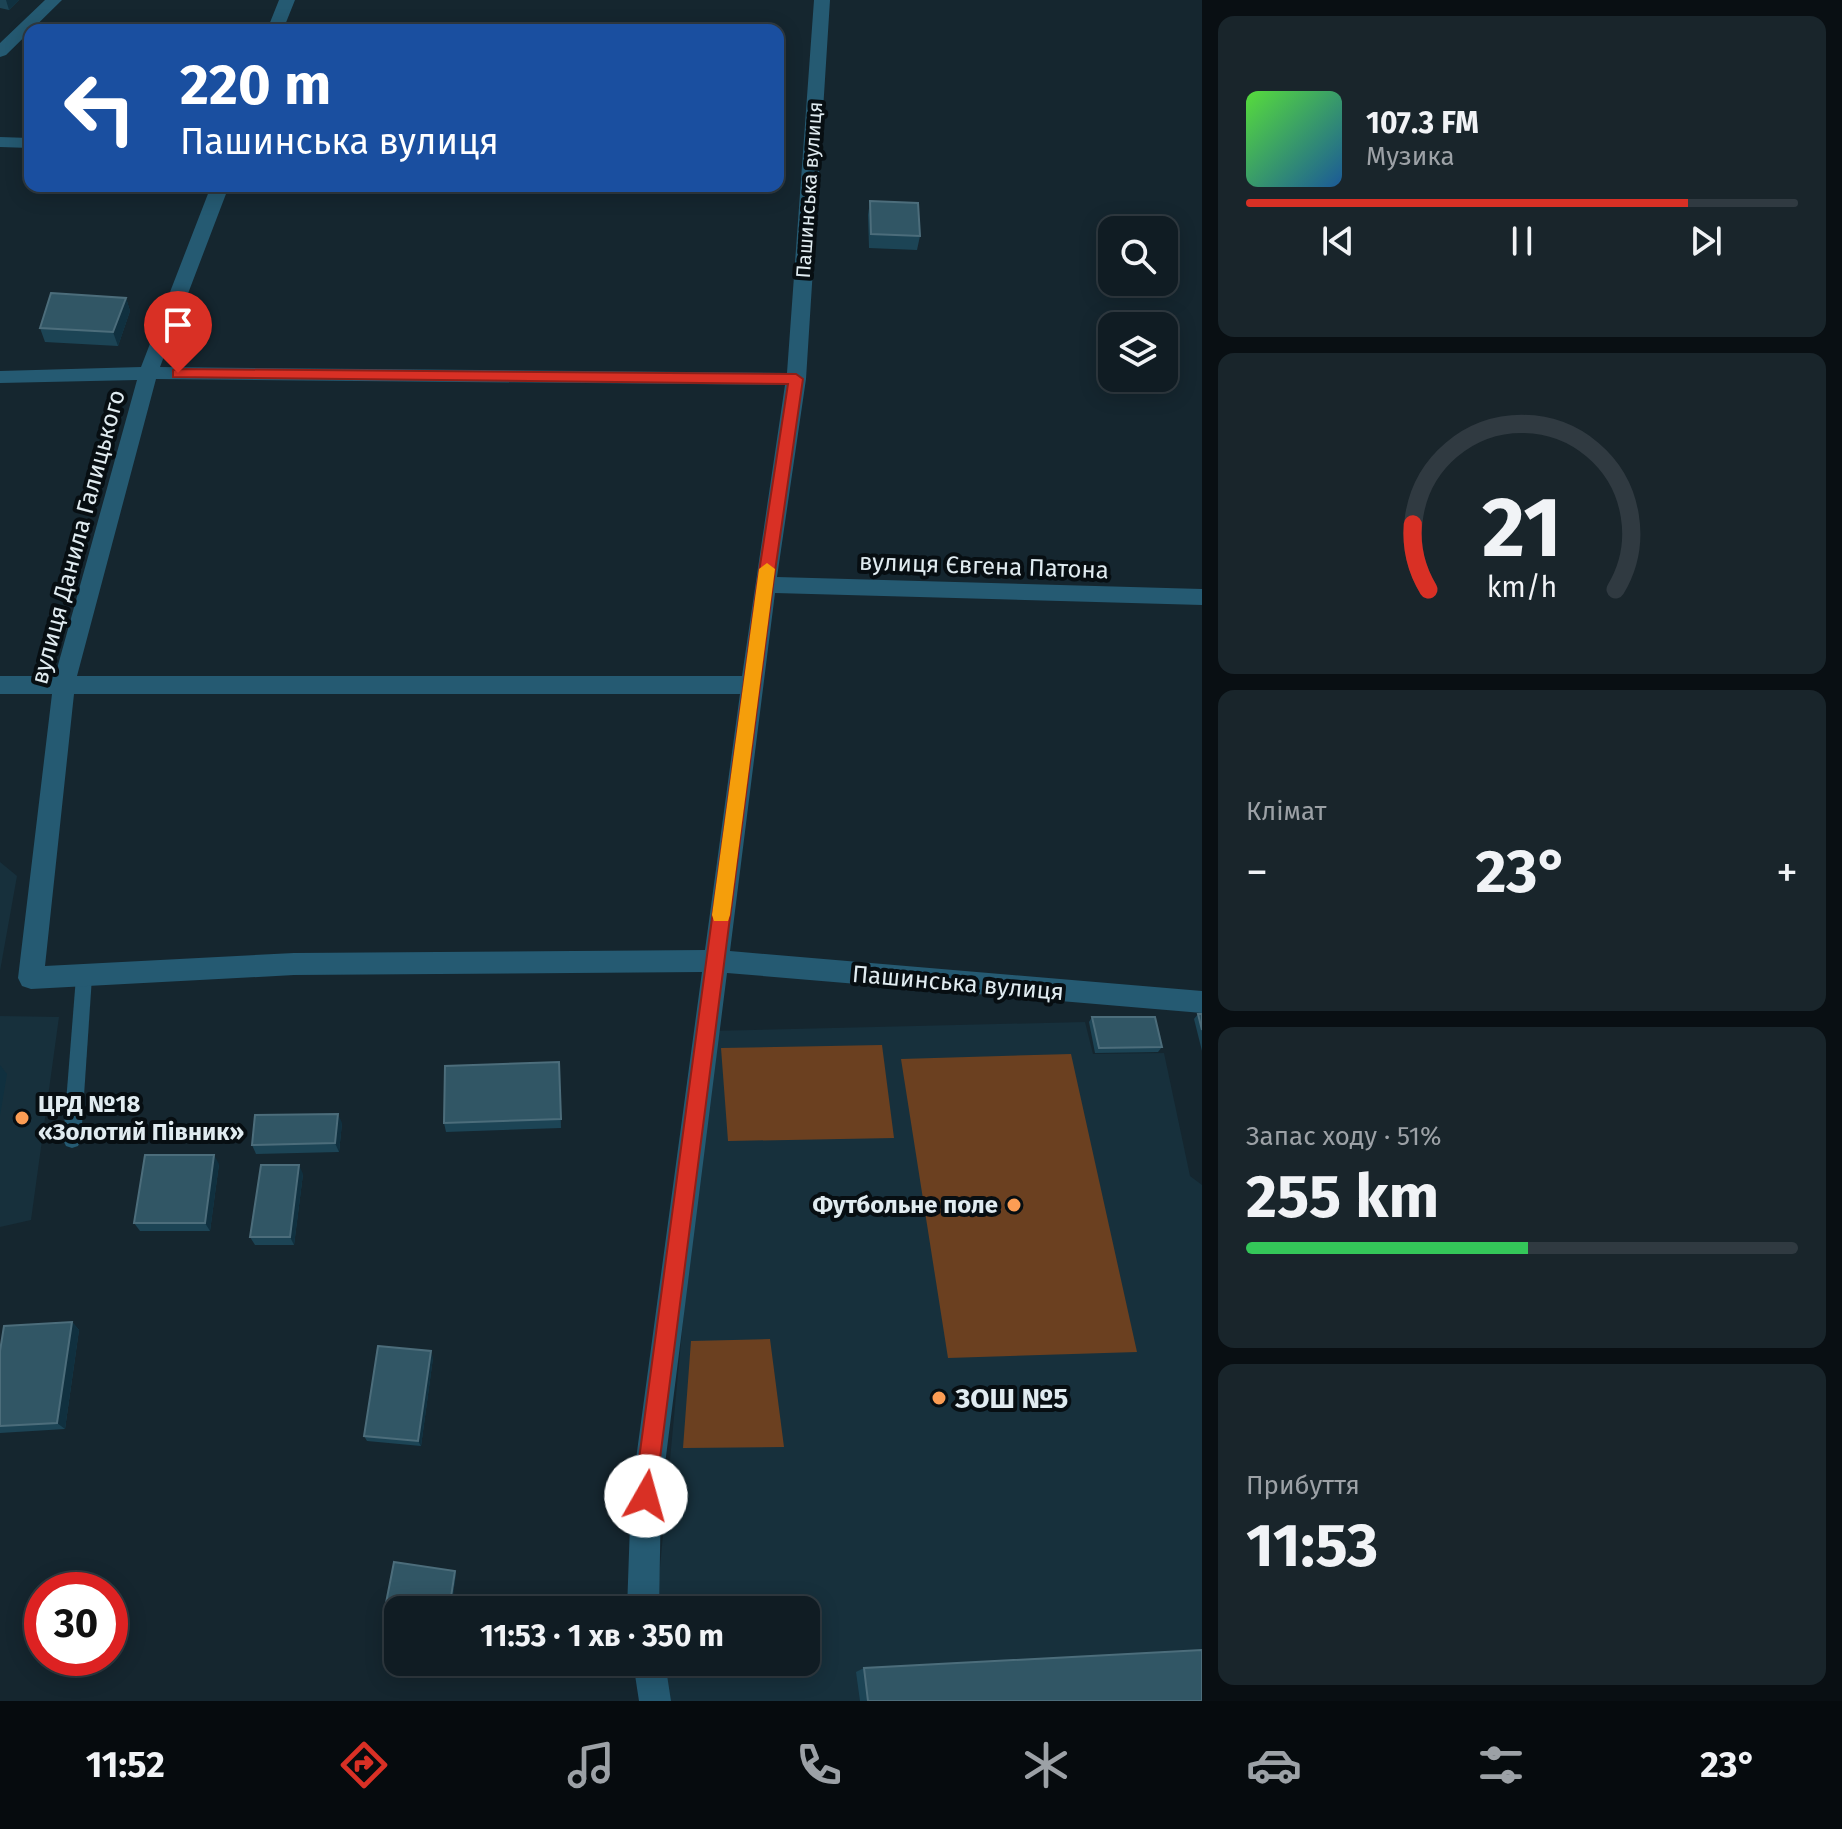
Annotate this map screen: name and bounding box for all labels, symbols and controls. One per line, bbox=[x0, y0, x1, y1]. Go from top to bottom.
text: 220 m bbox=[180, 52, 331, 119]
icon: left bbox=[48, 56, 152, 160]
street label: Пашинська вулиця bbox=[791, 101, 827, 279]
text: 107.3 FM bbox=[1366, 105, 1479, 141]
text: Пашинська вулиця bbox=[180, 120, 499, 164]
text: Музика bbox=[1366, 141, 1455, 172]
map controls bbox=[1098, 216, 1178, 392]
button: search bbox=[1098, 216, 1178, 296]
icon: previous bbox=[1316, 219, 1360, 263]
icon: pause bbox=[1500, 219, 1544, 263]
icon: next bbox=[1684, 219, 1728, 263]
pin bbox=[144, 291, 212, 373]
icon: arrive bbox=[156, 303, 200, 347]
button: layers bbox=[1098, 312, 1178, 392]
street label: вулиця Данила Галицького bbox=[25, 387, 131, 687]
text: 21 bbox=[1482, 477, 1562, 577]
street label: вулиця Євгена Патона bbox=[859, 548, 1109, 584]
text: km/h bbox=[1487, 570, 1557, 605]
text: Клімат bbox=[1246, 796, 1326, 827]
text: 23° bbox=[1475, 836, 1569, 908]
text: − bbox=[1246, 846, 1268, 899]
text: + bbox=[1776, 846, 1798, 899]
street label: Пашинська вулиця bbox=[851, 960, 1065, 1006]
place label: ЦРД №18 «Золотий Півник» bbox=[38, 1090, 244, 1146]
marker: ЦРД №18 «Золотий Півник» bbox=[13, 1109, 31, 1127]
text: Запас ходу · 51% bbox=[1246, 1121, 1442, 1152]
text: 255 km bbox=[1246, 1161, 1439, 1233]
place label: Футбольне поле bbox=[813, 1191, 998, 1219]
marker: Футбольне поле bbox=[1005, 1196, 1023, 1214]
place label: ЗОШ №5 bbox=[954, 1382, 1068, 1415]
marker: ЗОШ №5 bbox=[930, 1389, 948, 1407]
position arrow bbox=[604, 1454, 688, 1538]
text: Прибуття bbox=[1246, 1470, 1360, 1501]
text: 11:53 bbox=[1246, 1510, 1378, 1582]
speed limit sign: 30 bbox=[24, 1572, 128, 1676]
text: 11:53 · 1 хв · 350 m bbox=[480, 1618, 724, 1654]
icon: directions bbox=[336, 1737, 392, 1793]
icon: music bbox=[563, 1737, 619, 1793]
icon: phone bbox=[791, 1737, 847, 1793]
icon: climate bbox=[1018, 1737, 1074, 1793]
icon: car bbox=[1246, 1737, 1302, 1793]
icon: filters bbox=[1473, 1737, 1529, 1793]
text: 11:52 bbox=[86, 1743, 165, 1787]
text: 23° bbox=[1700, 1743, 1756, 1787]

